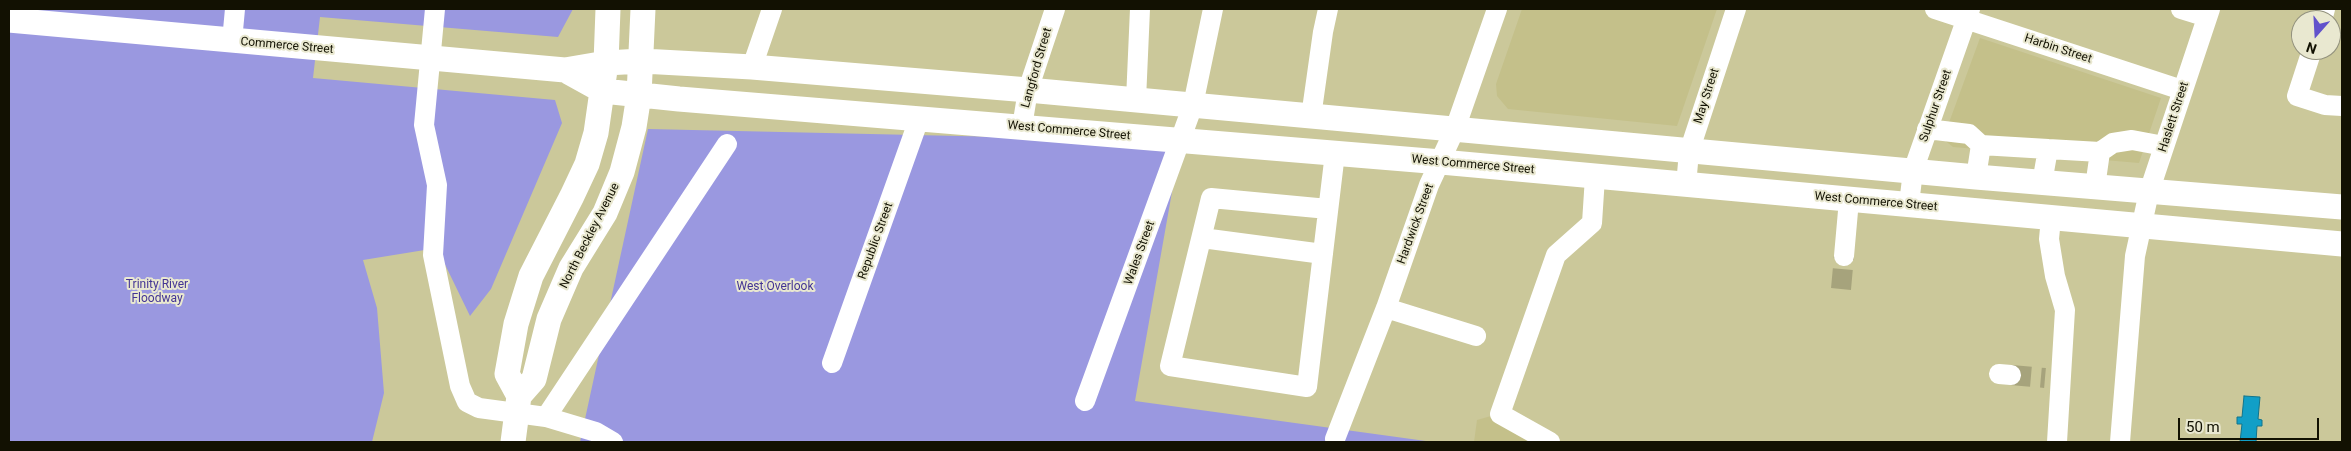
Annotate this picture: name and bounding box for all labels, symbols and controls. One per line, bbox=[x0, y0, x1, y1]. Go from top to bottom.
north arrow bbox=[2291, 10, 2341, 60]
street label: Langford Street bbox=[1019, 26, 1055, 110]
street label: Harbin Street bbox=[2022, 31, 2094, 67]
street label: Commerce Street bbox=[240, 35, 334, 57]
text: N bbox=[2304, 39, 2319, 57]
street label: May Street bbox=[1691, 67, 1723, 125]
street label: Sulphur Street bbox=[1917, 68, 1955, 144]
street label: Haslett Street bbox=[2156, 80, 2192, 154]
street label: West Commerce Street bbox=[1007, 118, 1131, 144]
street label: West Commerce Street bbox=[1411, 152, 1535, 178]
street label: North Beckley Avenue bbox=[557, 181, 623, 291]
street label: Hardwick Street bbox=[1395, 182, 1437, 266]
street label: West Commerce Street bbox=[1814, 189, 1938, 215]
street label: Republic Street bbox=[855, 201, 897, 281]
street label: Wales Street bbox=[1122, 219, 1158, 287]
park label: Trinity River Floodway bbox=[126, 278, 188, 306]
park label: West Overlook bbox=[736, 280, 814, 294]
scale bar bbox=[2181, 408, 2322, 440]
text: 50 m bbox=[2186, 418, 2220, 436]

